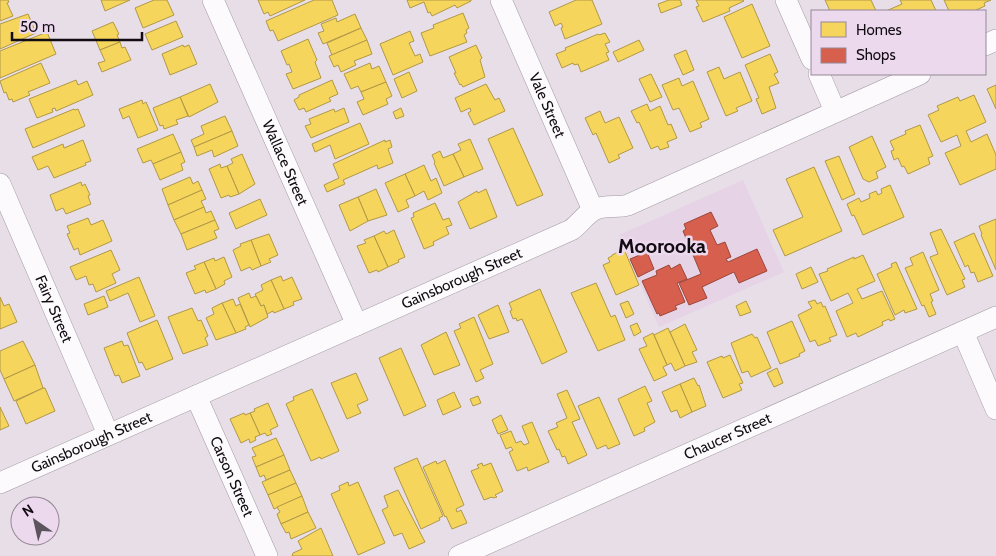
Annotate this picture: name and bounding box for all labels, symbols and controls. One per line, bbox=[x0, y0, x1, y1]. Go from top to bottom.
scale bar bbox=[12, 10, 142, 42]
legend bbox=[811, 10, 986, 75]
text: 50 m bbox=[20, 18, 55, 36]
text: Homes bbox=[856, 21, 902, 39]
text: Shops bbox=[856, 46, 896, 64]
street label: Vale Street bbox=[525, 70, 569, 140]
street label: Wallace Street bbox=[258, 117, 312, 208]
district label: Moorooka bbox=[618, 234, 706, 258]
street label: Gainsborough Street bbox=[399, 244, 525, 313]
street label: Fairy Street bbox=[31, 272, 76, 345]
street label: Gainsborough Street bbox=[28, 408, 154, 477]
street label: Chaucer Street bbox=[681, 409, 774, 464]
street label: Carson Street bbox=[206, 433, 257, 519]
north arrow bbox=[10, 496, 60, 546]
text: N bbox=[19, 500, 37, 520]

